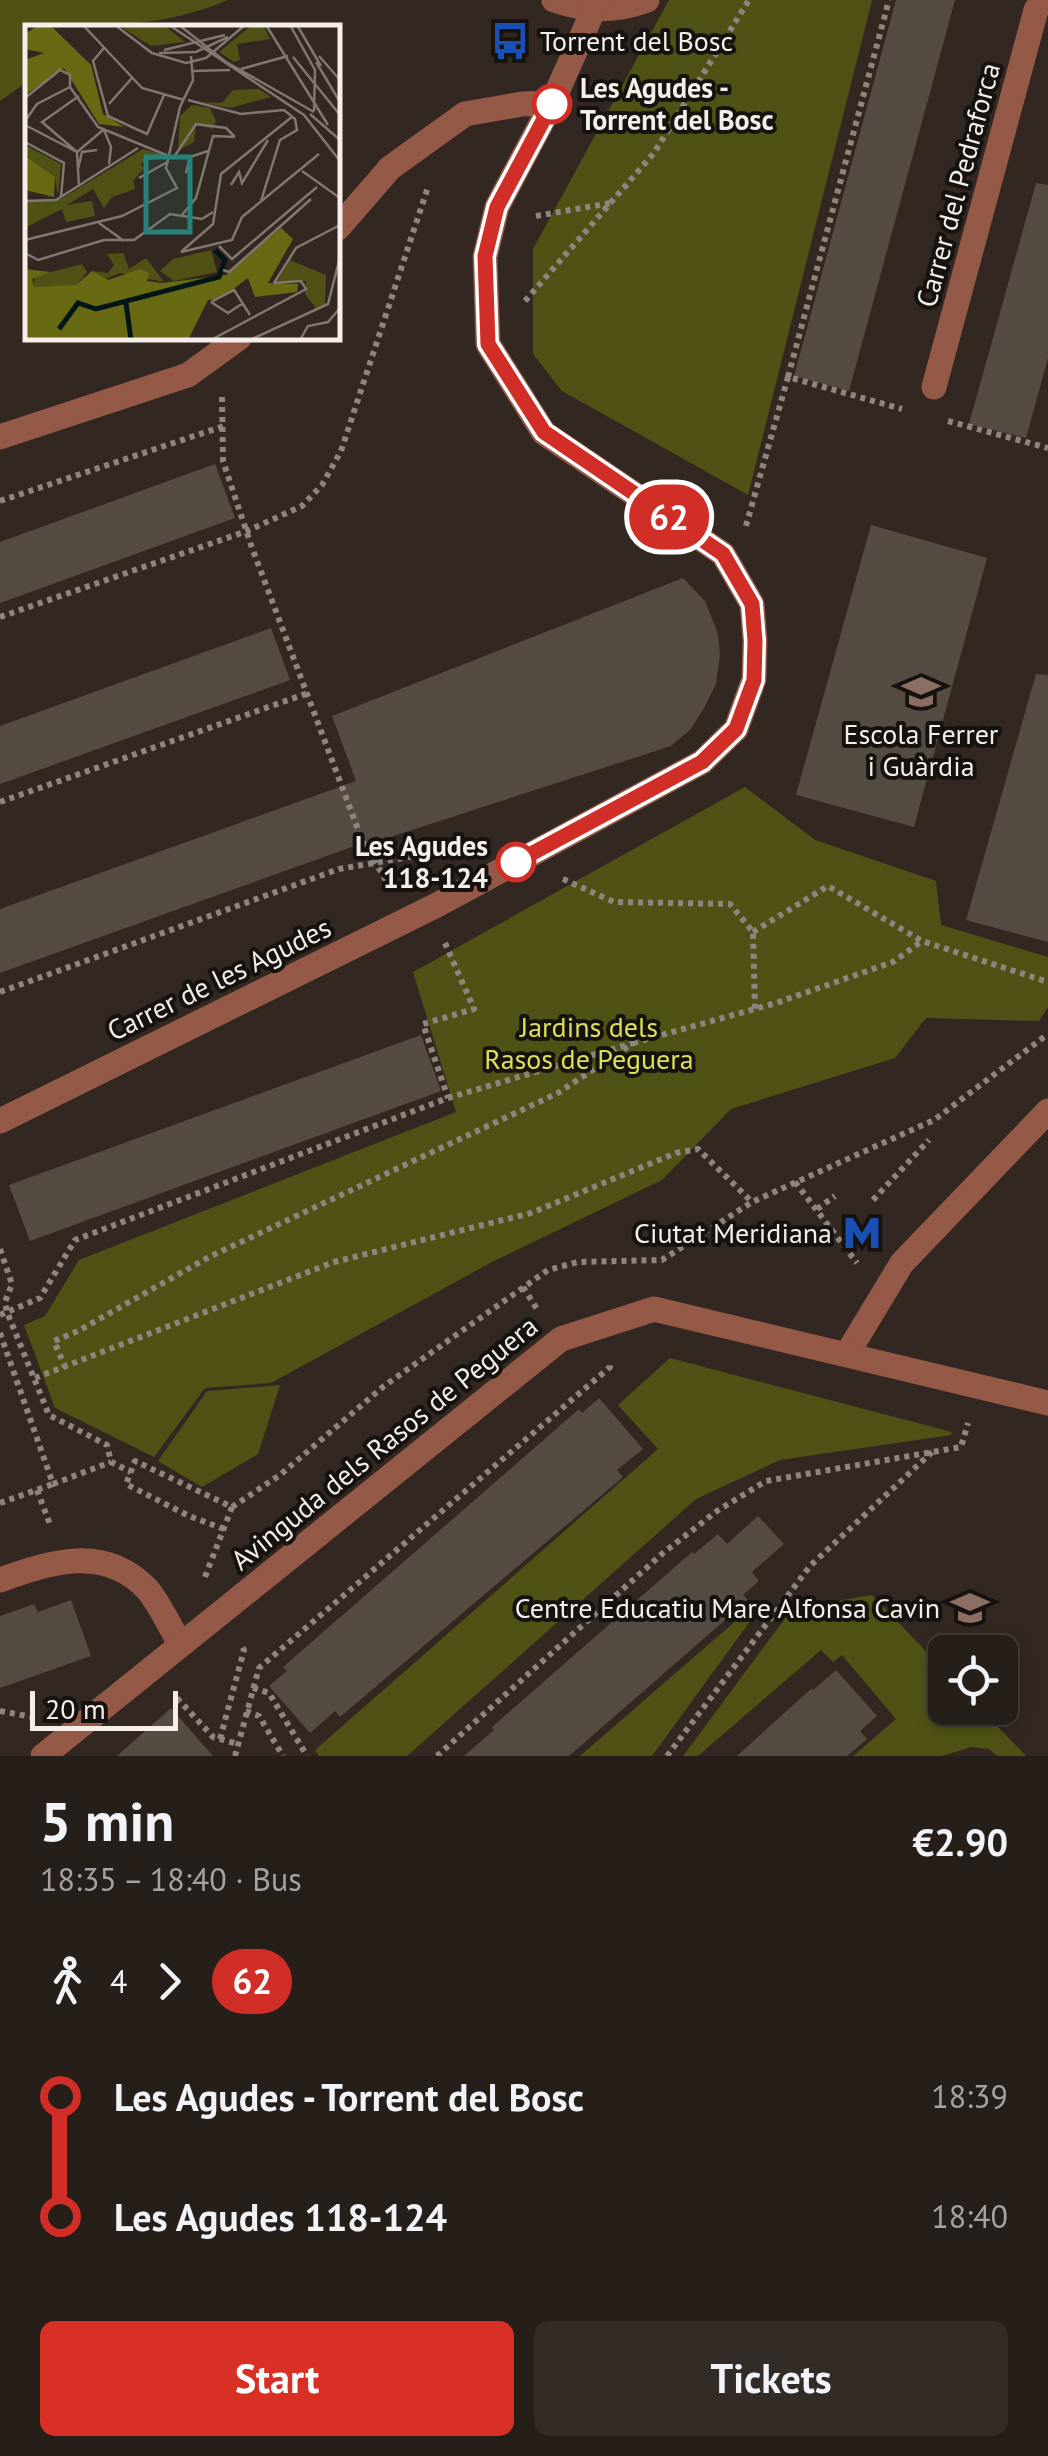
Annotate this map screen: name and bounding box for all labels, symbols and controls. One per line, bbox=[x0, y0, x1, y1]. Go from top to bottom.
bus stop icon: Torrent del Bosc bbox=[489, 20, 531, 62]
place label: Torrent del Bosc bbox=[540, 22, 733, 59]
inset map bbox=[25, 25, 340, 340]
street label: Carrer del Pedraforca bbox=[907, 59, 1008, 311]
place label: Les Agudes - Torrent del Bosc bbox=[580, 69, 774, 138]
marker: Les Agudes - Torrent del Bosc bbox=[533, 85, 571, 123]
line badge: 62 bbox=[624, 484, 714, 550]
text: 62 bbox=[649, 494, 689, 540]
school or university icon: Escola Ferrer i Guàrdia bbox=[900, 671, 942, 713]
place label: Escola Ferrer i Guàrdia bbox=[844, 715, 999, 784]
place label: Les Agudes 118-124 bbox=[355, 827, 488, 896]
marker: Les Agudes 118-124 bbox=[497, 843, 535, 881]
street label: Carrer de les Agudes bbox=[101, 908, 337, 1049]
park label: Jardins dels Rasos de Peguera bbox=[484, 1008, 694, 1077]
metro station icon: Ciutat Meridiana bbox=[841, 1212, 883, 1254]
place label: Ciutat Meridiana bbox=[634, 1214, 832, 1251]
street label: Avinguda dels Rasos de Peguera bbox=[223, 1307, 545, 1578]
school or university icon: Centre Educatiu Mare Alfonsa Cavin bbox=[949, 1587, 991, 1629]
place label: Centre Educatiu Mare Alfonsa Cavin bbox=[515, 1589, 940, 1626]
map controls bbox=[928, 1635, 1018, 1725]
button: locate bbox=[928, 1635, 1018, 1725]
scale bar bbox=[30, 1686, 178, 1730]
text: 20 m bbox=[45, 1690, 106, 1727]
text: 5 min bbox=[40, 1785, 174, 1856]
text: €2.90 bbox=[912, 1817, 1008, 1866]
text: 18:35 – 18:40 · Bus bbox=[40, 1858, 302, 1900]
icon: walk bbox=[40, 1954, 95, 2009]
icon: forward bbox=[142, 1954, 197, 2009]
text: 62 bbox=[232, 1958, 272, 2004]
text: 4 bbox=[110, 1960, 127, 2002]
text: Les Agudes - Torrent del Bosc bbox=[114, 2072, 584, 2121]
text: 18:39 bbox=[931, 2075, 1008, 2117]
text: Les Agudes 118-124 bbox=[114, 2192, 447, 2241]
text: 18:40 bbox=[931, 2195, 1008, 2237]
button: Start bbox=[40, 2321, 514, 2436]
button: Tickets bbox=[534, 2321, 1008, 2436]

